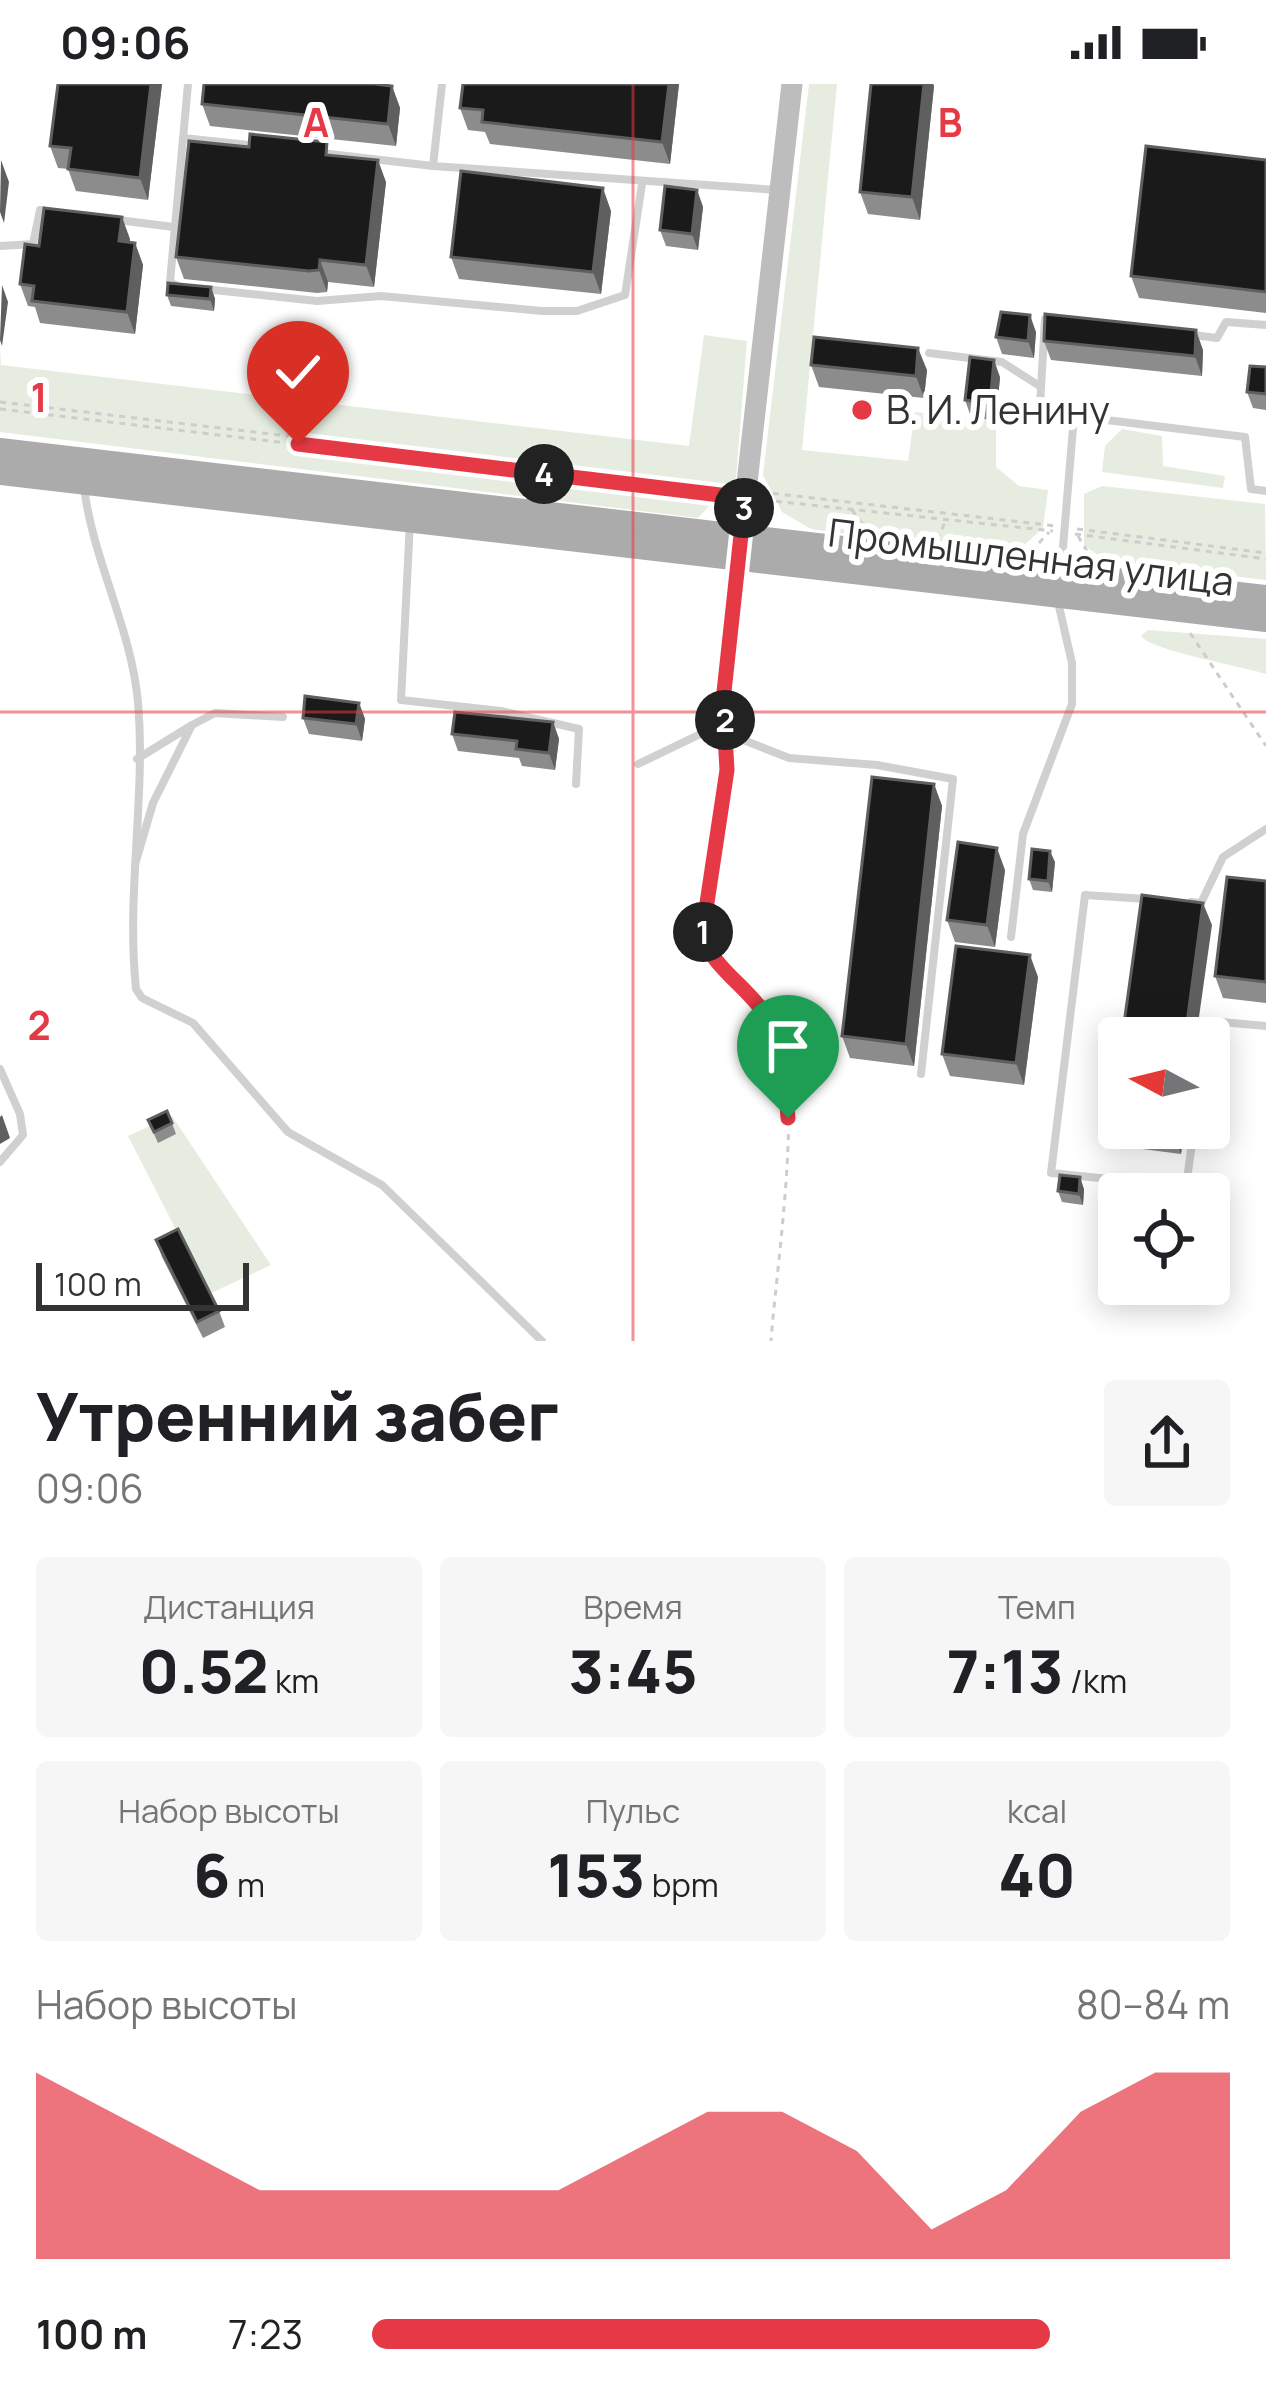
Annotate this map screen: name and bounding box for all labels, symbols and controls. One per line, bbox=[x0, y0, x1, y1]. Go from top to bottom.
text: 09:06 bbox=[60, 11, 191, 73]
text: A bbox=[303, 95, 329, 149]
text: B bbox=[938, 95, 962, 149]
pin bbox=[247, 321, 349, 444]
icon: check bbox=[265, 339, 331, 405]
text: 1 bbox=[30, 370, 48, 424]
place label: В. И. Ленину bbox=[886, 382, 1110, 436]
marker: В. И. Ленину bbox=[849, 397, 875, 423]
pin: 4 bbox=[514, 444, 574, 504]
text: 4 bbox=[534, 451, 554, 496]
pin: 3 bbox=[714, 478, 774, 538]
text: 3 bbox=[734, 485, 754, 530]
street label: Промышленная улица bbox=[825, 504, 1237, 608]
pin: 2 bbox=[695, 690, 755, 750]
text: 2 bbox=[715, 697, 735, 742]
pin: 1 bbox=[673, 902, 733, 962]
text: 1 bbox=[696, 909, 710, 954]
pin bbox=[737, 995, 839, 1118]
text: 2 bbox=[27, 998, 51, 1052]
icon: arrive bbox=[755, 1013, 821, 1079]
north arrow bbox=[1098, 1017, 1230, 1149]
map controls bbox=[1098, 1017, 1230, 1305]
button: locate bbox=[1098, 1173, 1230, 1305]
scale bar bbox=[36, 1257, 249, 1310]
text: 100 m bbox=[54, 1261, 142, 1306]
text: Утренний забег bbox=[36, 1371, 559, 1461]
button: share bbox=[1104, 1380, 1230, 1506]
text: 09:06 bbox=[36, 1461, 144, 1515]
text: Дистанция bbox=[143, 1584, 315, 1629]
text: Время bbox=[583, 1584, 683, 1629]
text: Темп bbox=[998, 1584, 1076, 1629]
text: 0.52 bbox=[139, 1629, 268, 1711]
text: 3:45 bbox=[568, 1629, 698, 1711]
text: 7:13 bbox=[947, 1629, 1064, 1711]
text: km bbox=[268, 1658, 319, 1703]
text: /km bbox=[1064, 1658, 1127, 1703]
text: Набор высоты bbox=[118, 1788, 340, 1833]
text: Пульс bbox=[586, 1788, 680, 1833]
text: kcal bbox=[1007, 1788, 1067, 1833]
text: 6 bbox=[193, 1833, 230, 1915]
text: 153 bbox=[547, 1833, 645, 1915]
text: 40 bbox=[998, 1833, 1076, 1915]
text: m bbox=[230, 1862, 265, 1907]
text: bpm bbox=[645, 1862, 719, 1907]
text: Набор высоты bbox=[36, 1977, 298, 2031]
text: 80–84 m bbox=[1076, 1977, 1230, 2031]
text: 100 m bbox=[36, 2307, 147, 2361]
text: 7:23 bbox=[228, 2307, 303, 2361]

